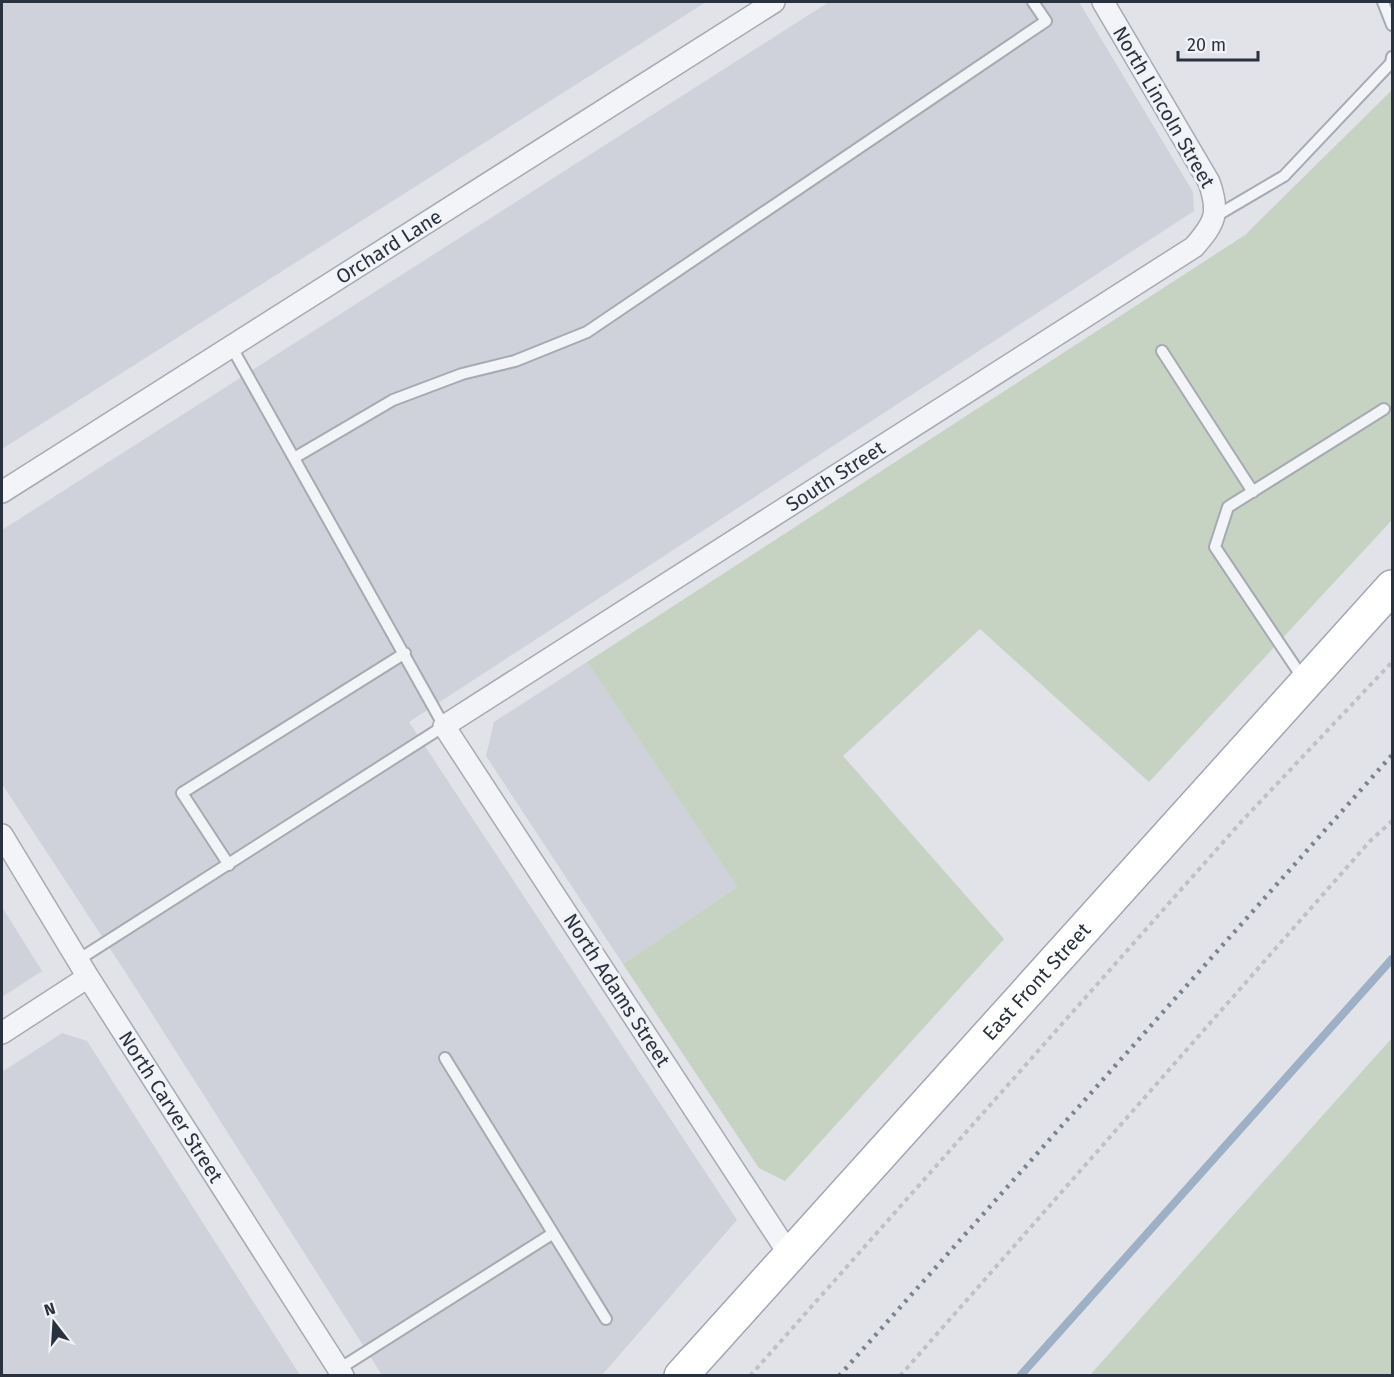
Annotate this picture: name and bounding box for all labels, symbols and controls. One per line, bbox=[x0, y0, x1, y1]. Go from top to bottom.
street label: North Lincoln Street bbox=[1108, 22, 1220, 193]
scale bar bbox=[1178, 24, 1258, 62]
text: 20 m bbox=[1187, 34, 1226, 56]
street label: Orchard Lane bbox=[331, 204, 446, 289]
street label: South Street bbox=[781, 435, 890, 517]
street label: North Adams Street bbox=[559, 909, 676, 1072]
street label: East Front Street bbox=[977, 917, 1096, 1045]
street label: North Carver Street bbox=[114, 1027, 229, 1188]
north arrow bbox=[24, 1293, 84, 1353]
text: N bbox=[42, 1298, 58, 1320]

